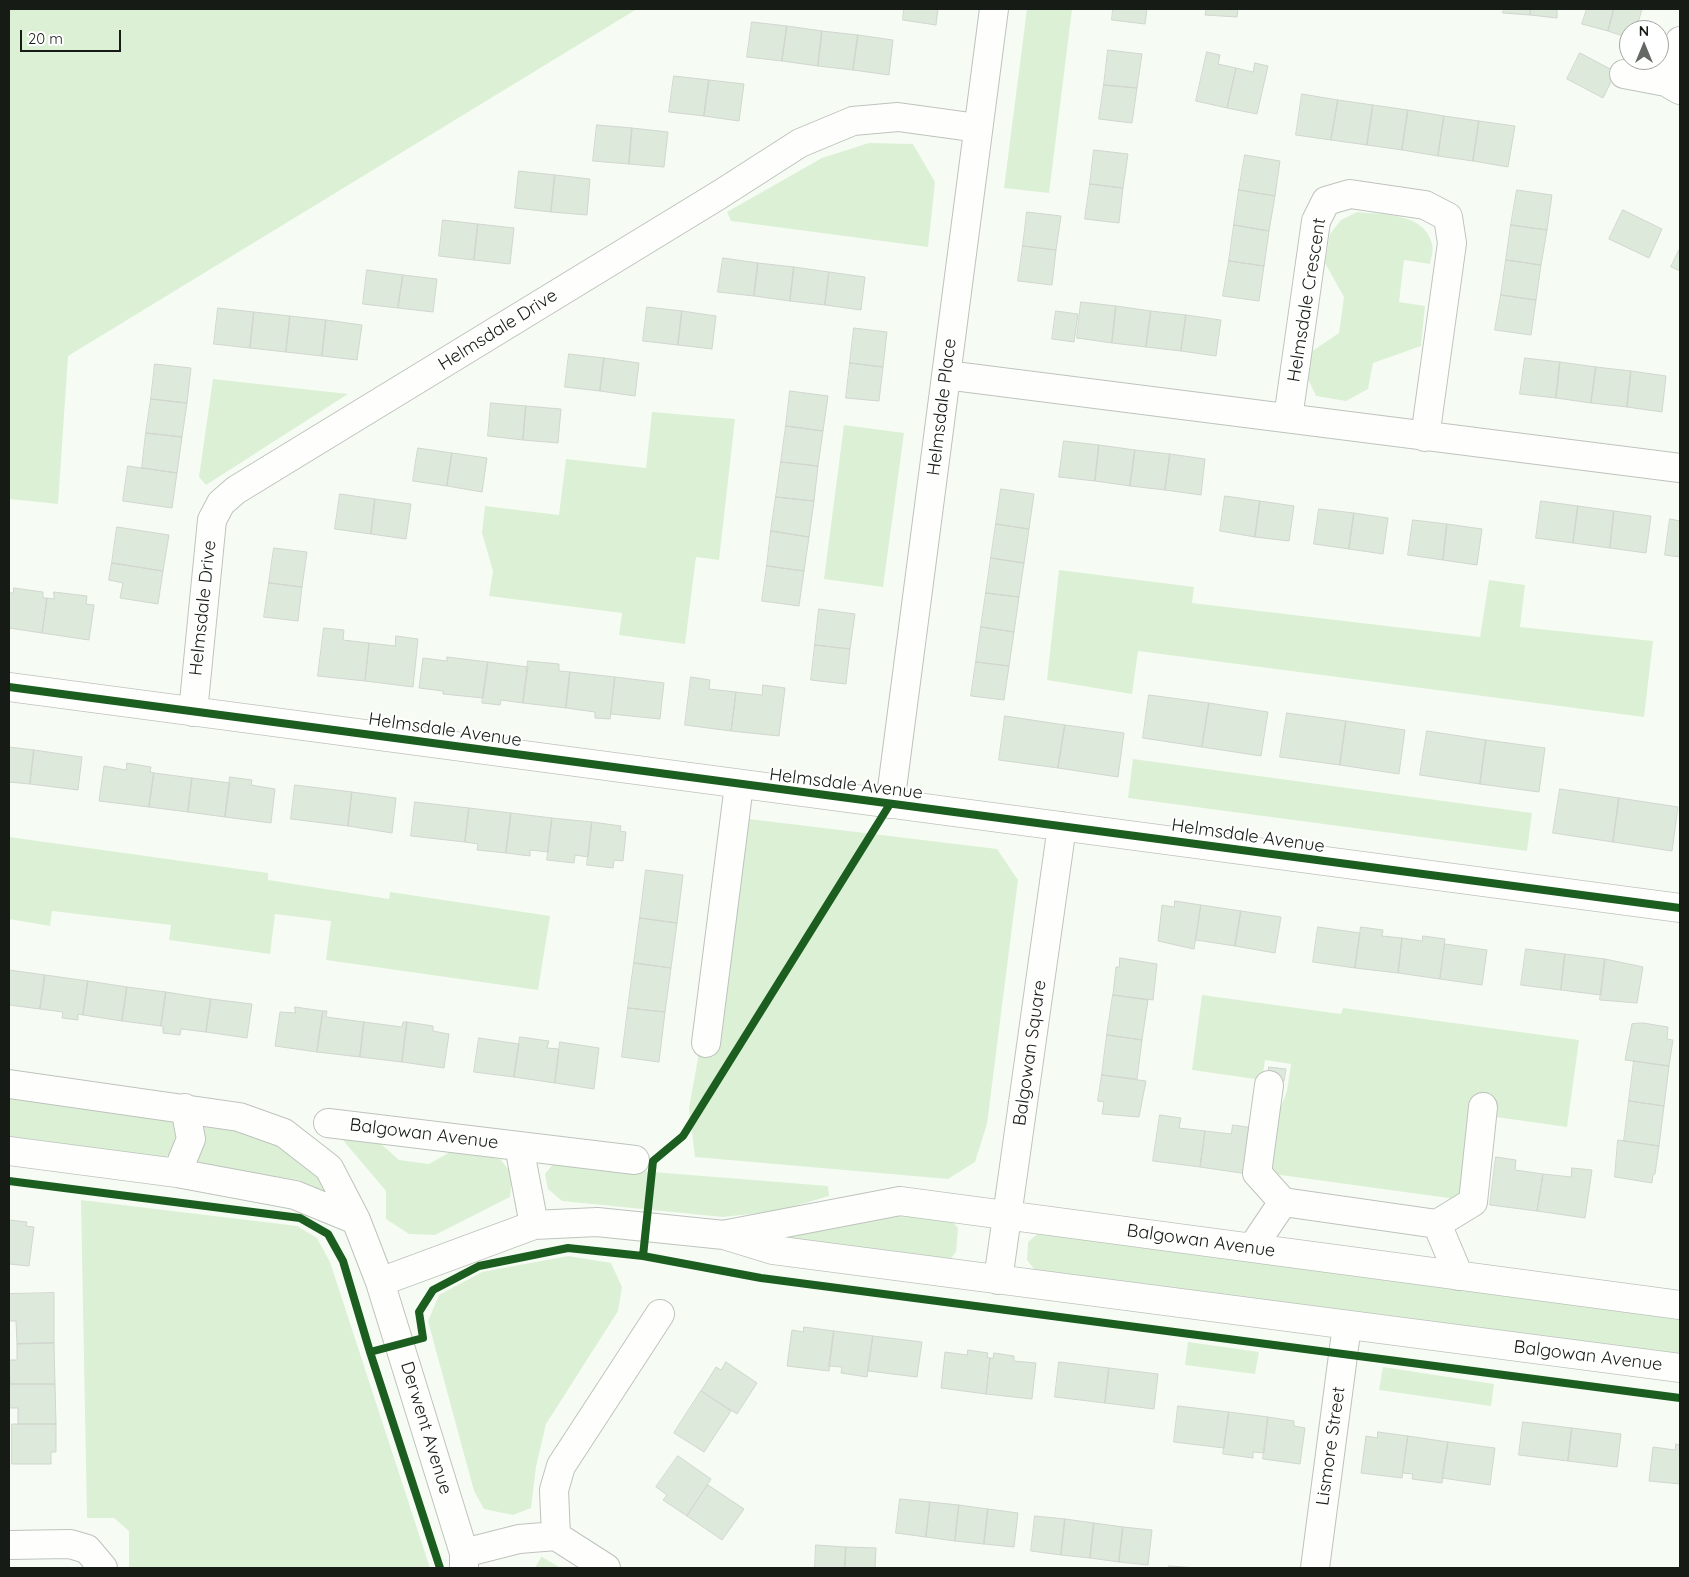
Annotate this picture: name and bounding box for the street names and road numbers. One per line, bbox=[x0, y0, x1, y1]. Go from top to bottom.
street label: Helmsdale Crescent bbox=[1283, 216, 1331, 384]
street label: Helmsdale Drive bbox=[434, 285, 562, 375]
street label: Helmsdale Place bbox=[923, 337, 961, 477]
street label: Helmsdale Drive bbox=[185, 539, 221, 677]
street label: Helmsdale Avenue bbox=[367, 709, 523, 751]
street label: Helmsdale Avenue bbox=[768, 764, 924, 804]
street label: Helmsdale Avenue bbox=[1170, 815, 1326, 857]
street label: Balgowan Square bbox=[1009, 979, 1051, 1127]
street label: Balgowan Avenue bbox=[348, 1114, 500, 1154]
street label: Balgowan Avenue bbox=[1125, 1220, 1277, 1262]
street label: Balgowan Avenue bbox=[1512, 1336, 1664, 1376]
street label: Derwent Avenue bbox=[396, 1359, 456, 1497]
street label: Lismore Street bbox=[1312, 1385, 1350, 1507]

